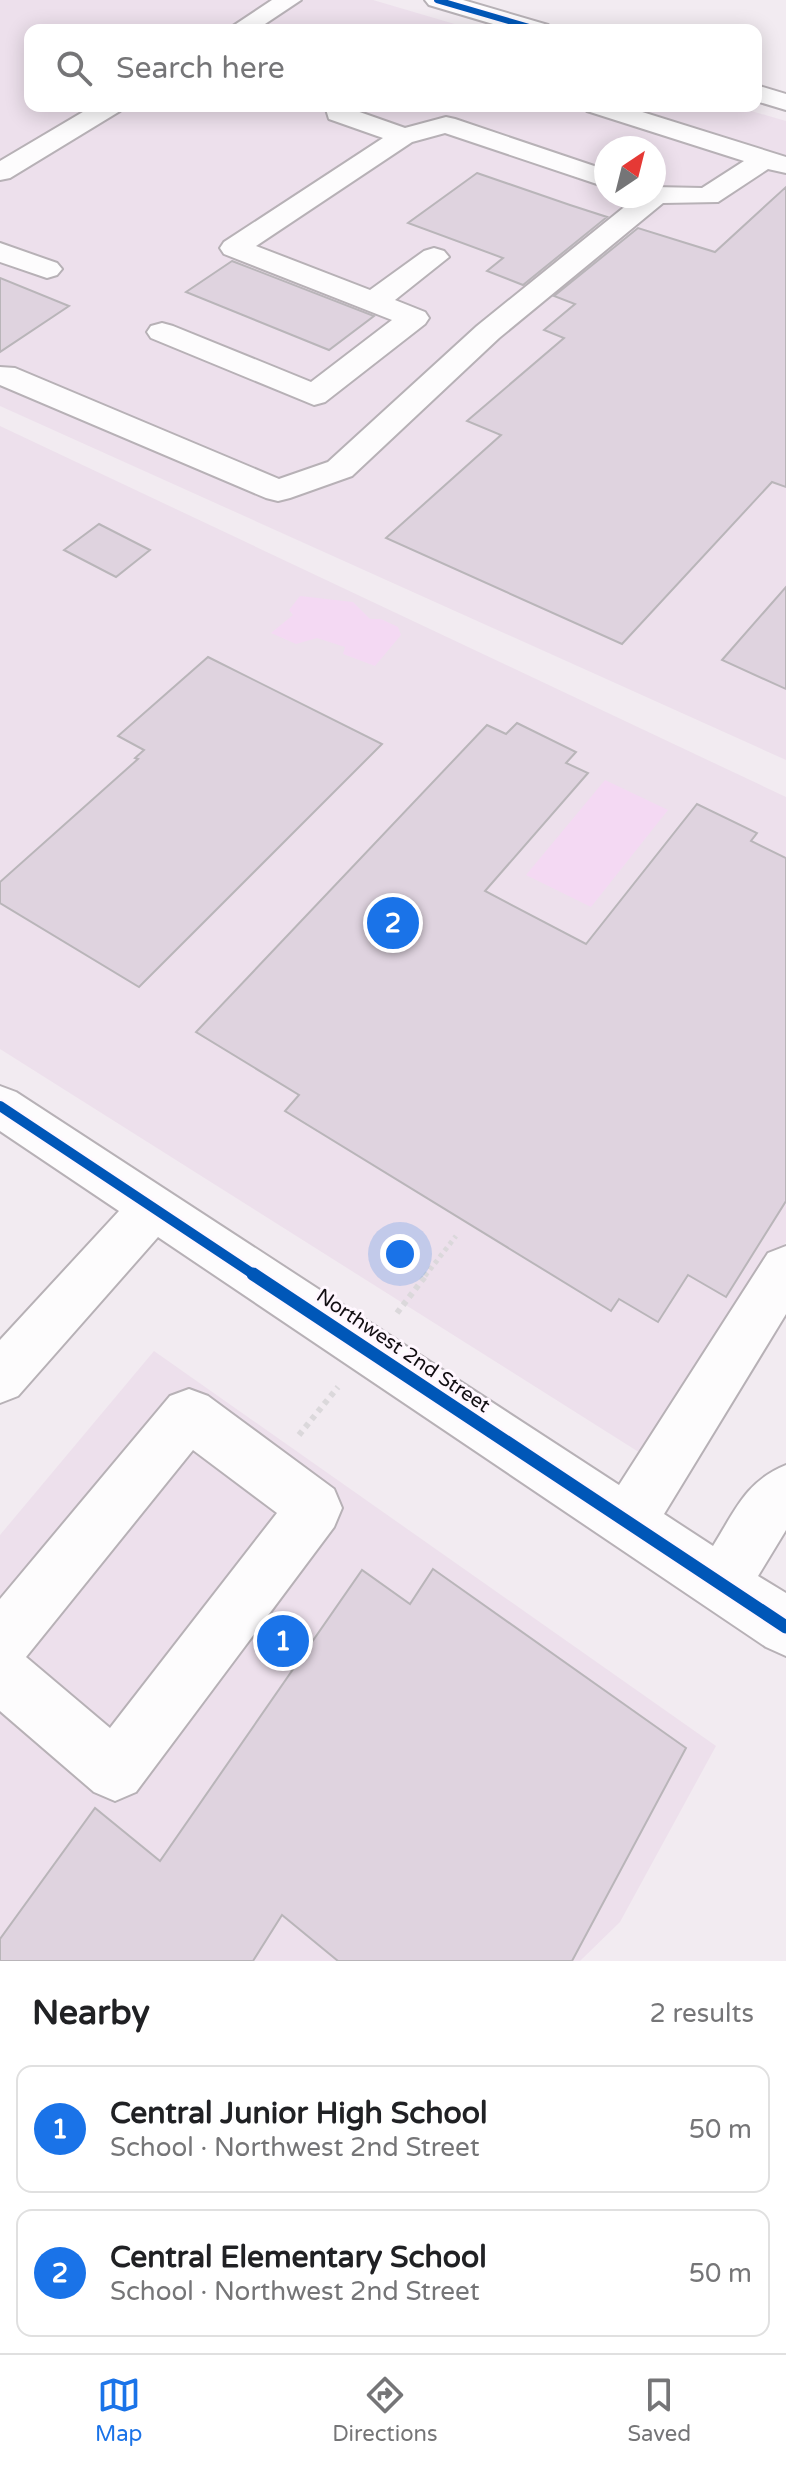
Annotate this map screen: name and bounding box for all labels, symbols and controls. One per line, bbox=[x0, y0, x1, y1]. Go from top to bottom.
search box bbox=[24, 24, 762, 112]
icon: search bbox=[52, 46, 96, 90]
text: Search here bbox=[116, 50, 285, 87]
north arrow bbox=[594, 136, 666, 208]
pin: 2 bbox=[367, 893, 419, 953]
your location bbox=[380, 1234, 420, 1274]
street label: Northwest 2nd Street bbox=[312, 1284, 495, 1418]
pin: 1 bbox=[257, 1611, 309, 1671]
text: Nearby bbox=[32, 1993, 150, 2034]
text: 2 results bbox=[649, 1998, 754, 2029]
text: Central Junior High School bbox=[110, 2095, 487, 2132]
text: 1 bbox=[52, 2114, 68, 2145]
text: 50 m bbox=[689, 2114, 752, 2145]
text: School · Northwest 2nd Street bbox=[110, 2132, 480, 2163]
text: Central Elementary School bbox=[110, 2239, 487, 2276]
text: 2 bbox=[52, 2258, 68, 2289]
text: 50 m bbox=[689, 2258, 752, 2289]
text: School · Northwest 2nd Street bbox=[110, 2276, 480, 2307]
tab: Map bbox=[95, 2373, 142, 2447]
tab: Directions bbox=[332, 2373, 438, 2447]
tab: Saved bbox=[627, 2373, 691, 2447]

